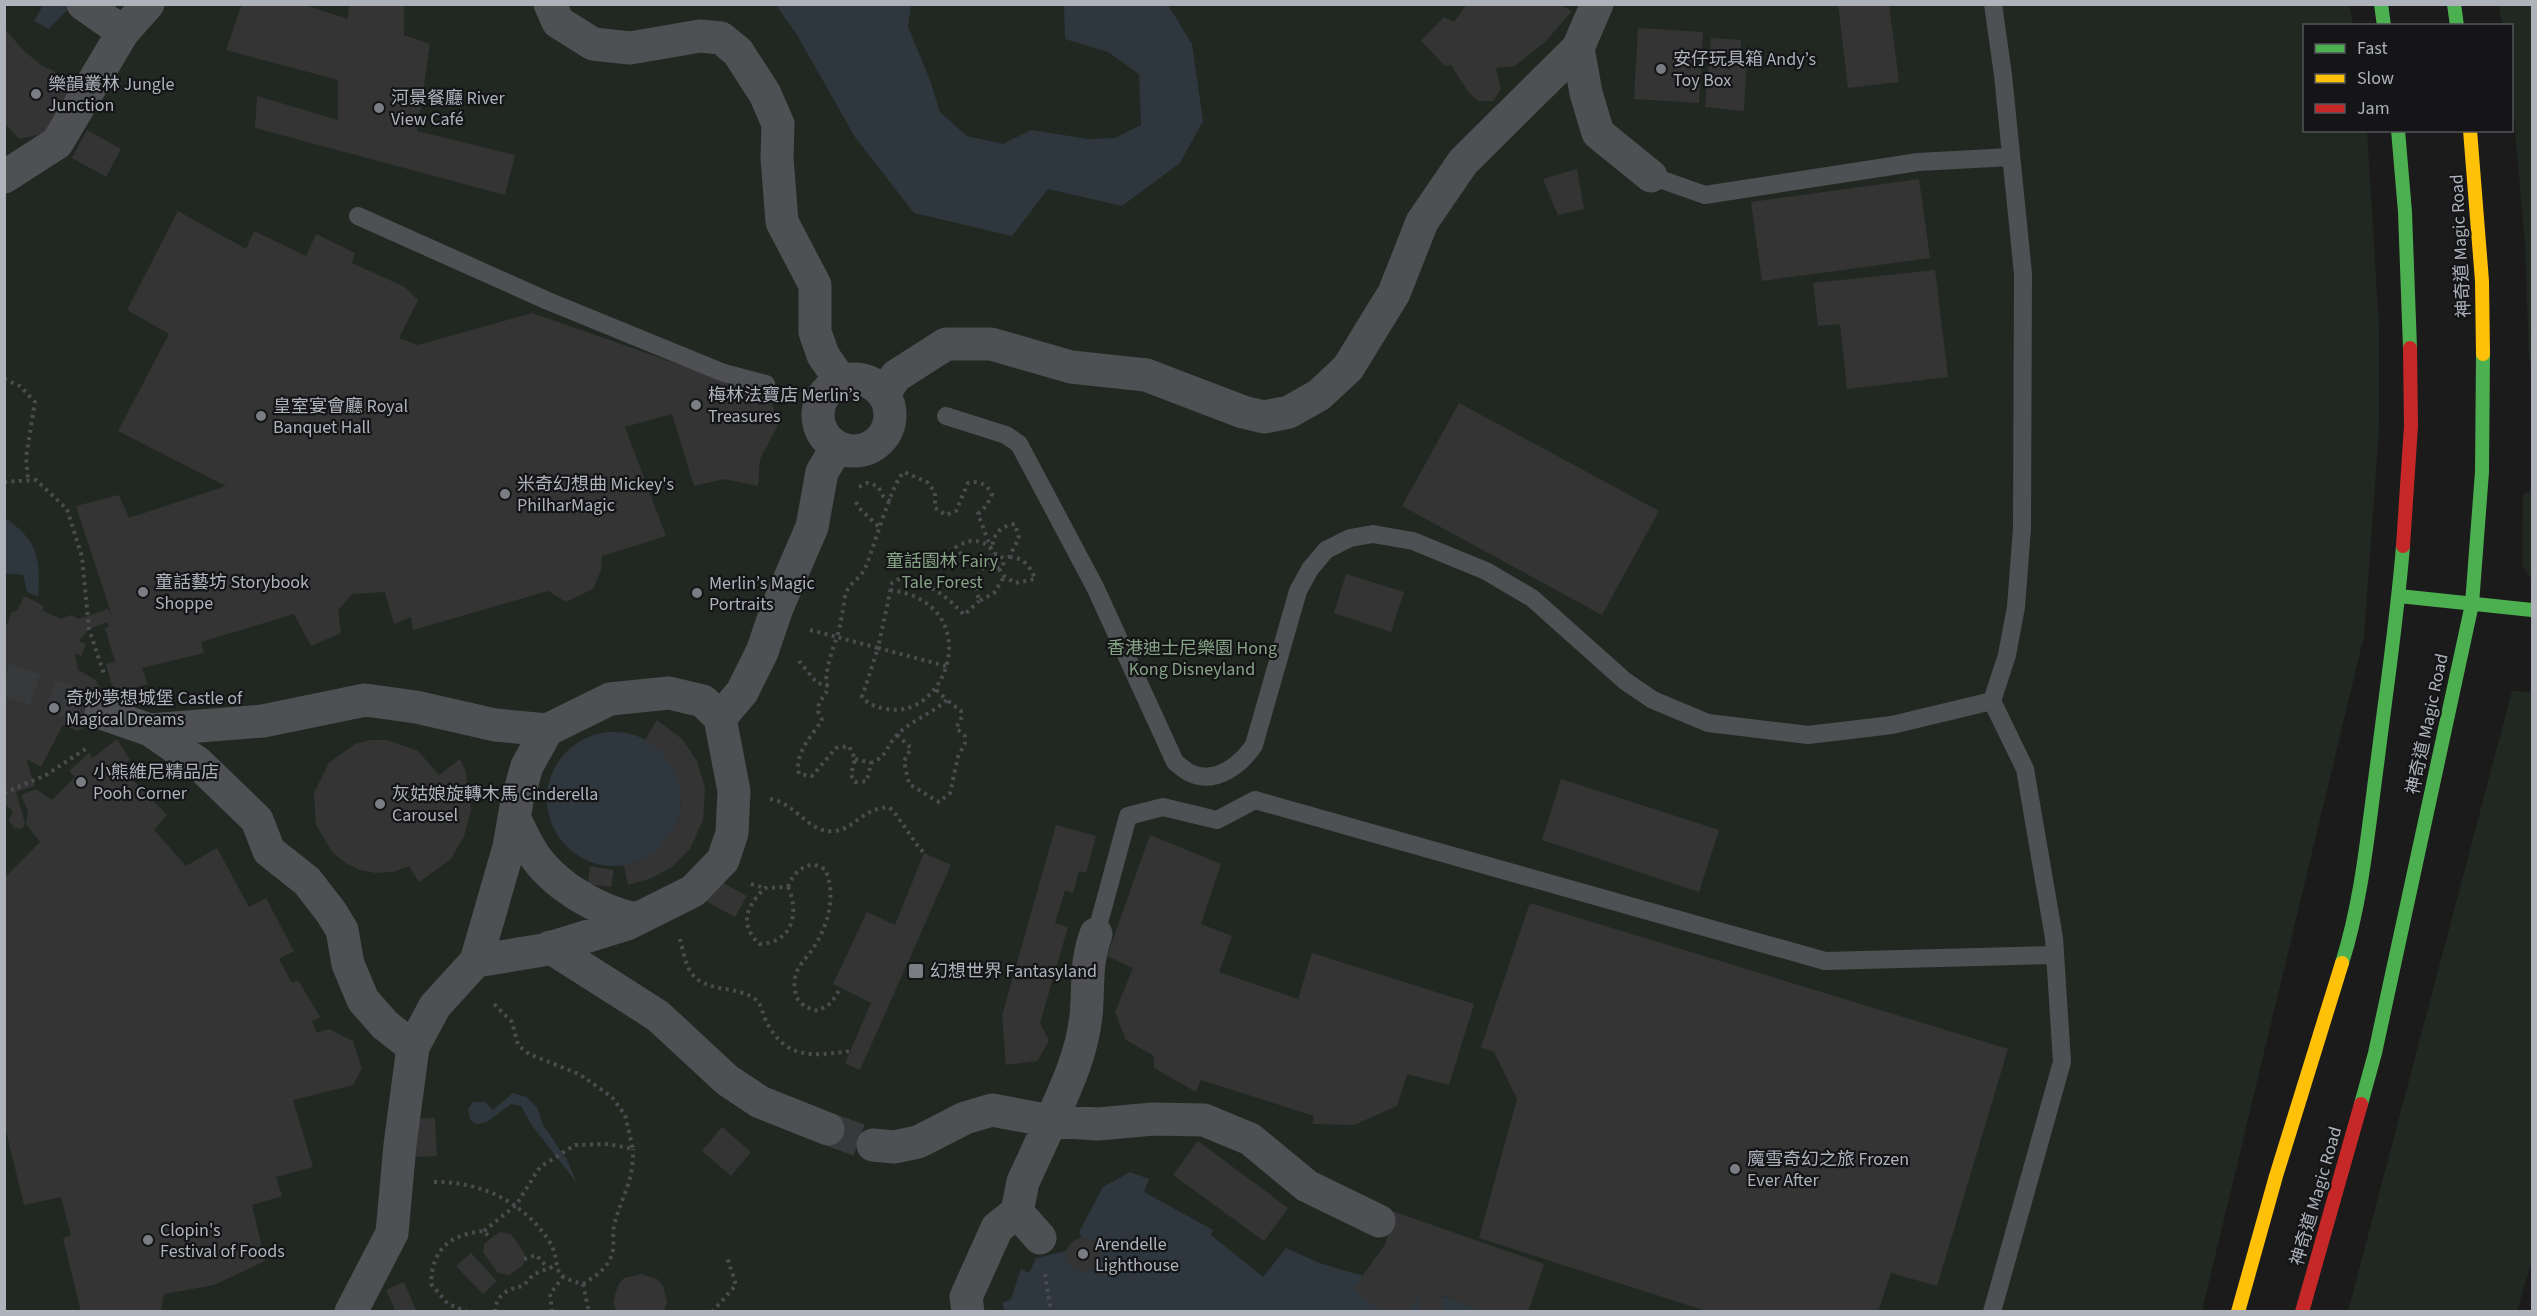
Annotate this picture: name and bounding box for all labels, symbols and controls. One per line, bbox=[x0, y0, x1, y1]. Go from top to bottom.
legend bbox=[2303, 24, 2513, 132]
text: Fast bbox=[2357, 36, 2388, 61]
place label: 安仔玩具箱 Andy’s Toy Box bbox=[1673, 47, 1816, 93]
marker: 安仔玩具箱 Andy’s Toy Box bbox=[1654, 62, 1668, 76]
text: Slow bbox=[2357, 66, 2394, 91]
place label: 樂韻叢林 Jungle Junction bbox=[48, 72, 175, 118]
place label: 河景餐廳 River View Café bbox=[391, 86, 506, 132]
marker: 樂韻叢林 Jungle Junction bbox=[29, 87, 43, 101]
text: Jam bbox=[2357, 96, 2390, 121]
marker: 河景餐廳 River View Café bbox=[372, 101, 386, 115]
street label: 神奇道 Magic Road bbox=[2444, 174, 2477, 318]
place label: 梅林法寶店 Merlin’s Treasures bbox=[708, 383, 860, 429]
place label: 皇室宴會廳 Royal Banquet Hall bbox=[273, 394, 408, 440]
marker: 梅林法寶店 Merlin’s Treasures bbox=[689, 398, 703, 412]
marker: 皇室宴會廳 Royal Banquet Hall bbox=[254, 409, 268, 423]
place label: 米奇幻想曲 Mickey's PhilharMagic bbox=[517, 472, 674, 518]
marker: 米奇幻想曲 Mickey's PhilharMagic bbox=[498, 487, 512, 501]
park label: 童話園林 Fairy Tale Forest bbox=[886, 549, 999, 595]
place label: 童話藝坊 Storybook Shoppe bbox=[155, 570, 309, 616]
place label: Merlin’s Magic Portraits bbox=[709, 571, 815, 617]
marker: 童話藝坊 Storybook Shoppe bbox=[136, 585, 150, 599]
marker: Merlin’s Magic Portraits bbox=[690, 586, 704, 600]
park label: 香港迪士尼樂園 Hong Kong Disneyland bbox=[1107, 636, 1277, 682]
street label: 神奇道 Magic Road bbox=[2400, 651, 2455, 797]
place label: 奇妙夢想城堡 Castle of Magical Dreams bbox=[66, 686, 243, 732]
marker: 奇妙夢想城堡 Castle of Magical Dreams bbox=[47, 701, 61, 715]
place label: 小熊維尼精品店 Pooh Corner bbox=[93, 760, 219, 806]
marker: 小熊維尼精品店 Pooh Corner bbox=[74, 775, 88, 789]
place label: 灰姑娘旋轉木馬 Cinderella Carousel bbox=[392, 782, 598, 828]
marker: 灰姑娘旋轉木馬 Cinderella Carousel bbox=[373, 797, 387, 811]
place label: 幻想世界 Fantasyland bbox=[930, 959, 1097, 984]
marker: 幻想世界 Fantasyland bbox=[907, 962, 925, 980]
street label: 神奇道 Magic Road bbox=[2285, 1124, 2348, 1269]
place label: 魔雪奇幻之旅 Frozen Ever After bbox=[1747, 1147, 1909, 1193]
marker: 魔雪奇幻之旅 Frozen Ever After bbox=[1728, 1162, 1742, 1176]
place label: Clopin's Festival of Foods bbox=[160, 1218, 285, 1264]
place label: Arendelle Lighthouse bbox=[1095, 1232, 1179, 1278]
marker: Clopin's Festival of Foods bbox=[141, 1233, 155, 1247]
marker: Arendelle Lighthouse bbox=[1076, 1247, 1090, 1261]

